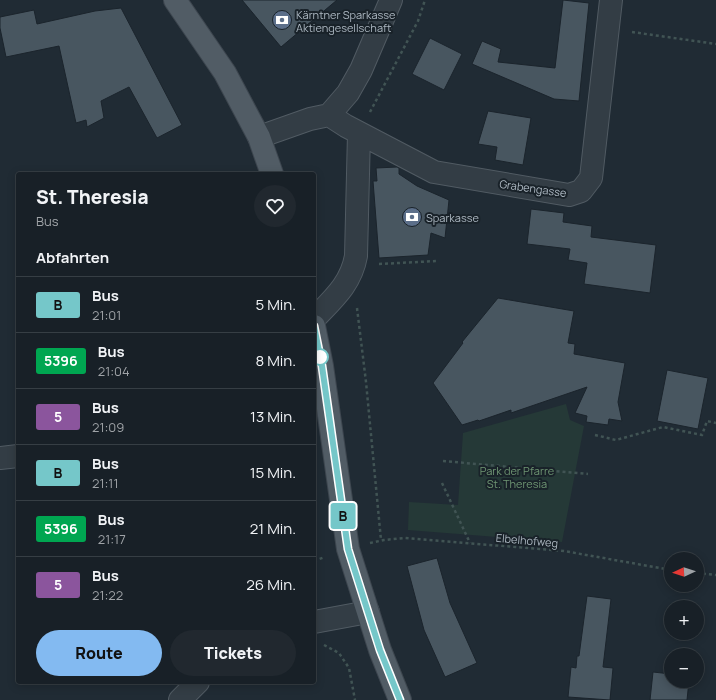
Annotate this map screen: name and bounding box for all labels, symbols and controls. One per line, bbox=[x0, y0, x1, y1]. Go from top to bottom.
place label: Kärntner Sparkasse Aktiengesellschaft bbox=[296, 7, 396, 35]
bank icon: Kärntner Sparkasse Aktiengesellschaft bbox=[271, 9, 293, 31]
street label: Grabengasse bbox=[499, 176, 568, 200]
text: St. Theresia bbox=[36, 184, 149, 210]
button: heart bbox=[254, 185, 296, 227]
bank icon: Sparkasse bbox=[401, 206, 423, 228]
place label: Sparkasse bbox=[426, 210, 479, 225]
text: Bus bbox=[36, 212, 59, 230]
text: Abfahrten bbox=[36, 247, 109, 268]
text: Bus bbox=[92, 285, 119, 306]
text: 5 Min. bbox=[256, 294, 296, 315]
text: B bbox=[54, 295, 62, 314]
text: 21:01 bbox=[92, 306, 121, 324]
text: Bus bbox=[98, 341, 125, 362]
unlabelled marker bbox=[311, 348, 329, 366]
text: 8 Min. bbox=[255, 350, 296, 371]
text: 5396 bbox=[44, 351, 78, 370]
text: 21:04 bbox=[98, 362, 130, 380]
text: Bus bbox=[92, 397, 119, 418]
text: 13 Min. bbox=[250, 406, 296, 427]
text: 5 bbox=[54, 407, 62, 426]
text: 21:09 bbox=[92, 418, 124, 436]
text: Bus bbox=[92, 453, 119, 474]
text: 15 Min. bbox=[250, 462, 296, 483]
text: B bbox=[54, 463, 62, 482]
park label: Park der Pfarre St. Theresia bbox=[480, 463, 555, 491]
text: 21:11 bbox=[92, 474, 119, 492]
line badge: B bbox=[330, 503, 356, 529]
text: B bbox=[339, 506, 347, 525]
text: Bus bbox=[98, 509, 125, 530]
text: 21 Min. bbox=[250, 518, 296, 539]
text: 5396 bbox=[44, 519, 78, 538]
text: 21:17 bbox=[98, 530, 126, 548]
street label: Elbelhofweg bbox=[495, 530, 559, 550]
north arrow bbox=[664, 552, 704, 592]
map controls bbox=[664, 552, 704, 688]
text: Bus bbox=[92, 565, 119, 586]
text: 26 Min. bbox=[246, 574, 296, 595]
text: 5 bbox=[54, 575, 62, 594]
text: 21:22 bbox=[92, 586, 123, 604]
button: + bbox=[664, 600, 704, 640]
button: Route bbox=[36, 630, 162, 676]
button: Tickets bbox=[170, 630, 296, 676]
button: − bbox=[664, 648, 704, 688]

